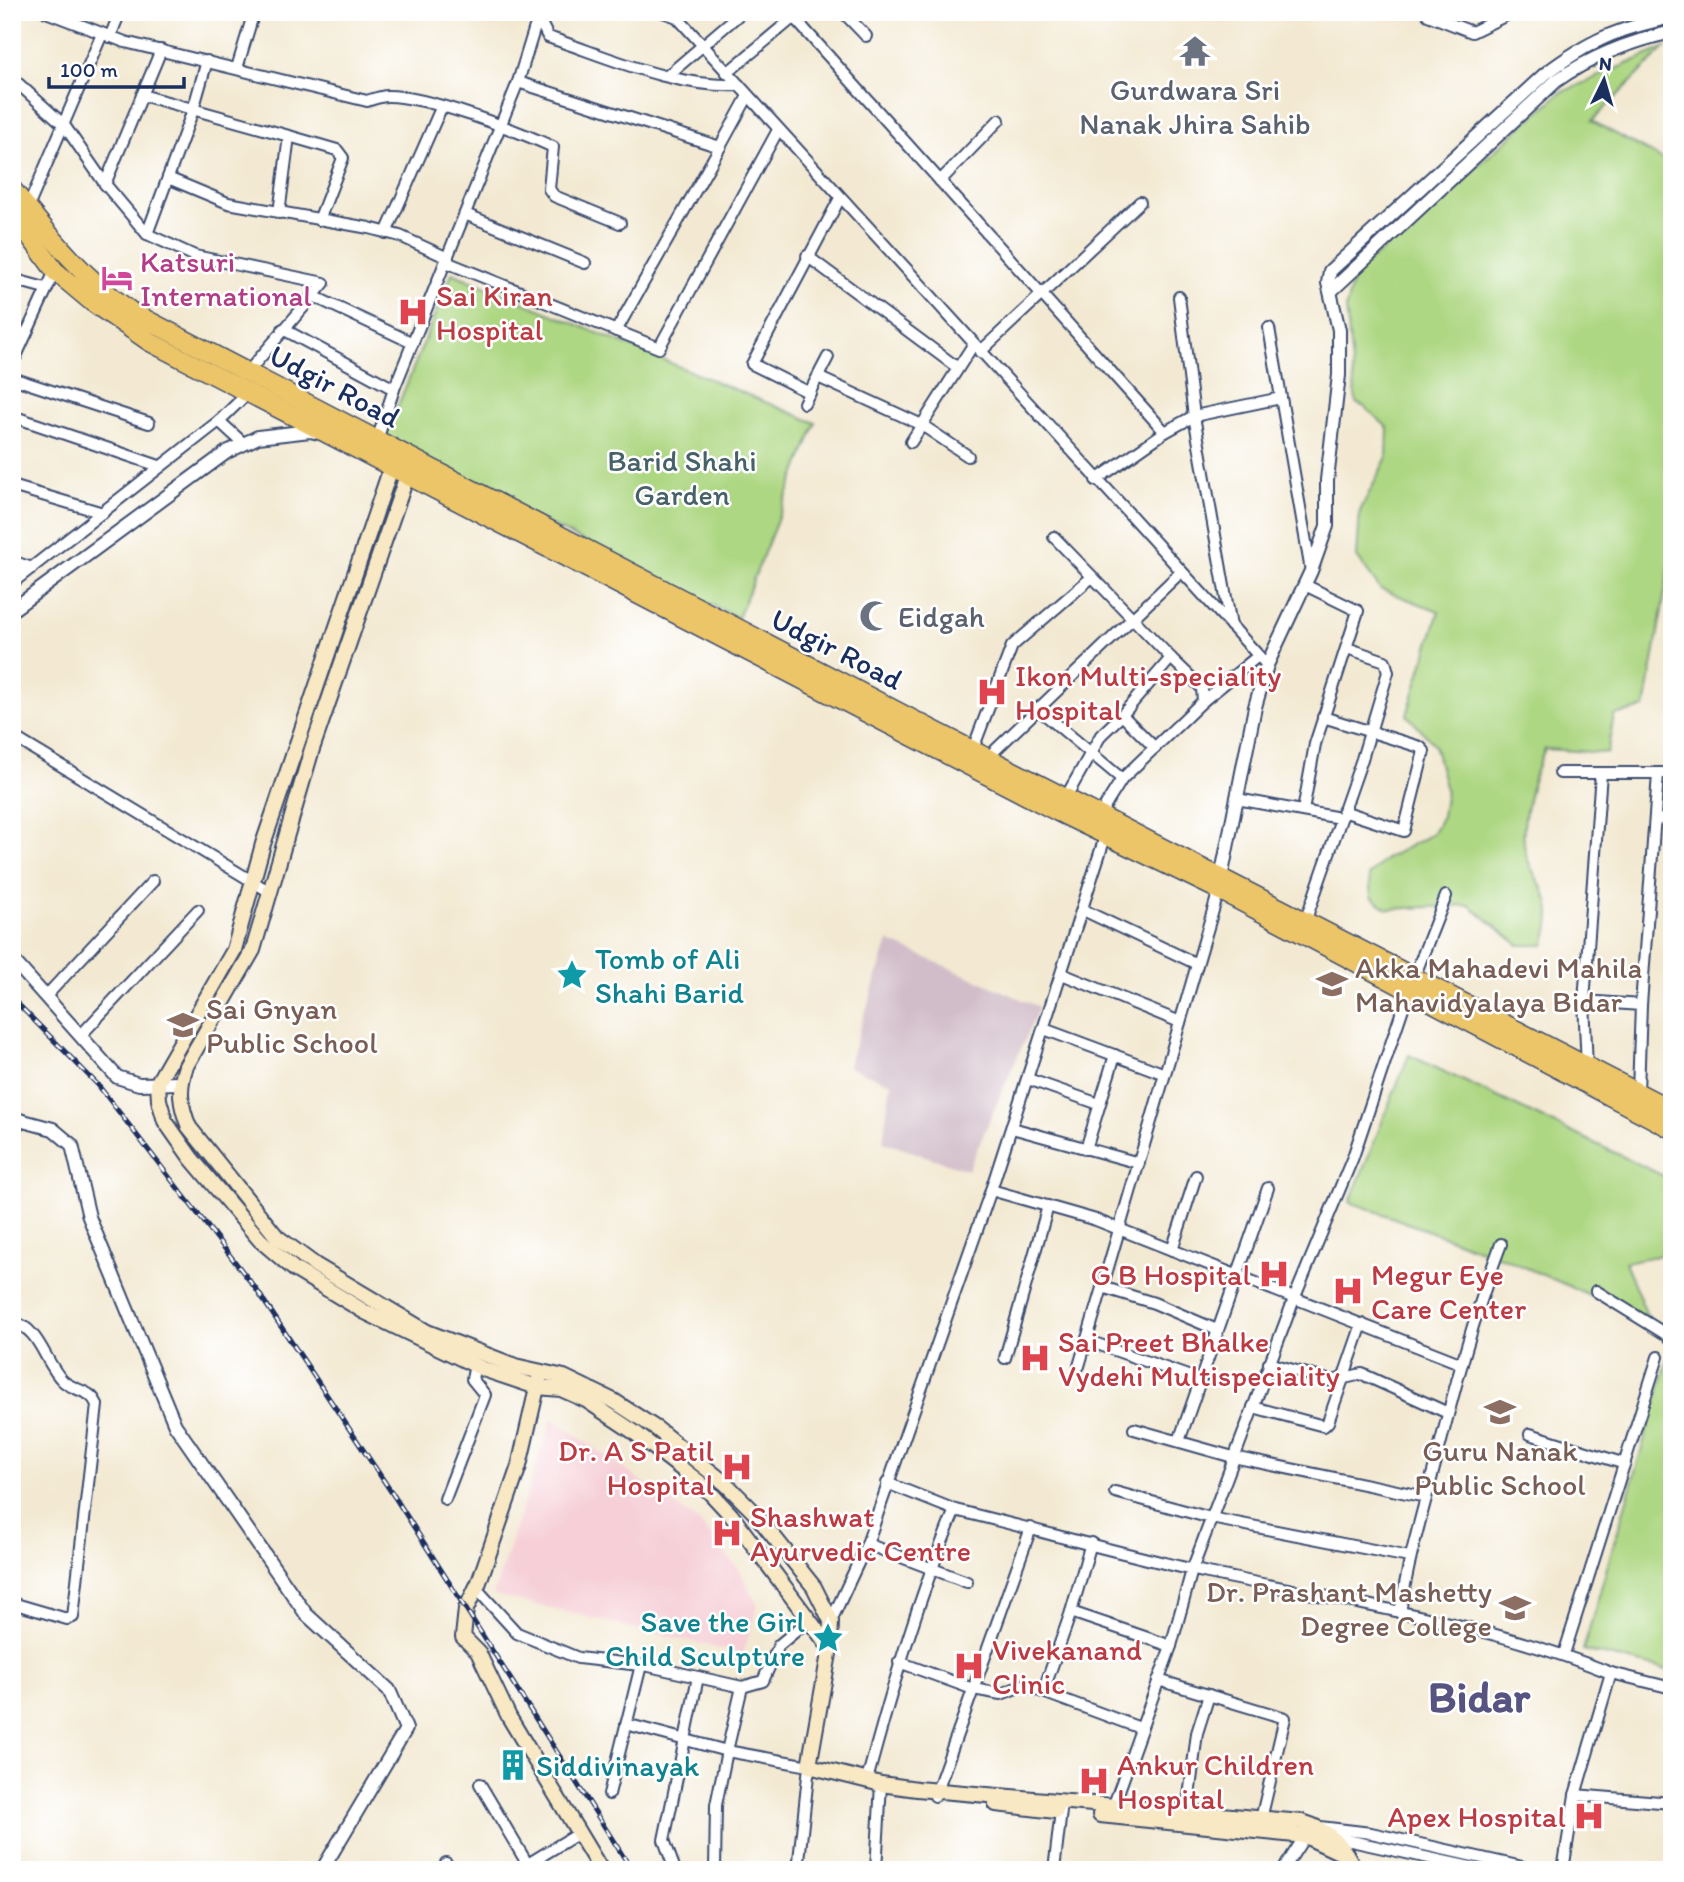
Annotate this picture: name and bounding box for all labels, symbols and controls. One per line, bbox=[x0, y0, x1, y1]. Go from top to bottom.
temple icon: Gurdwara Sri Nanak Jhira Sahib bbox=[1178, 34, 1212, 68]
scale bar bbox=[49, 46, 184, 90]
north arrow bbox=[1568, 46, 1638, 116]
text: N bbox=[1598, 52, 1613, 76]
text: 100 m bbox=[60, 57, 118, 82]
place label: Gurdwara Sri Nanak Jhira Sahib bbox=[1079, 71, 1311, 142]
place label: Katsuri International bbox=[140, 243, 312, 314]
hotel icon: Katsuri International bbox=[100, 261, 134, 295]
place label: Sai Kiran Hospital bbox=[436, 277, 553, 348]
hospital icon: Sai Kiran Hospital bbox=[396, 295, 430, 329]
street label: Udgir Road bbox=[263, 336, 407, 436]
park label: Barid Shahi Garden bbox=[607, 442, 757, 513]
place label: Eidgah bbox=[898, 598, 985, 635]
mosque icon: Eidgah bbox=[858, 599, 892, 633]
street label: Udgir Road bbox=[765, 600, 910, 698]
place label: Ikon Multi-speciality Hospital bbox=[1015, 657, 1281, 728]
hospital icon: Ikon Multi-speciality Hospital bbox=[975, 675, 1009, 709]
place label: Tomb of Ali Shahi Barid bbox=[595, 940, 745, 1011]
place label: Akka Mahadevi Mahila Mahavidyalaya Bidar bbox=[1355, 949, 1643, 1020]
place icon: Tomb of Ali Shahi Barid bbox=[555, 958, 589, 992]
school or university icon: Akka Mahadevi Mahila Mahavidyalaya Bidar bbox=[1315, 967, 1349, 1001]
place label: Sai Gnyan Public School bbox=[206, 990, 378, 1061]
school or university icon: Sai Gnyan Public School bbox=[166, 1008, 200, 1042]
place label: G B Hospital bbox=[1091, 1256, 1251, 1293]
place label: Megur Eye Care Center bbox=[1371, 1256, 1526, 1327]
hospital icon: G B Hospital bbox=[1257, 1257, 1291, 1291]
hospital icon: Megur Eye Care Center bbox=[1331, 1274, 1365, 1308]
place label: Sai Preet Bhalke Vydehi Multispeciality bbox=[1058, 1323, 1340, 1394]
hospital icon: Sai Preet Bhalke Vydehi Multispeciality bbox=[1018, 1341, 1052, 1375]
school or university icon: Guru Nanak Public School bbox=[1483, 1395, 1517, 1429]
place label: Dr. A S Patil Hospital bbox=[558, 1432, 715, 1503]
place label: Guru Nanak Public School bbox=[1414, 1432, 1586, 1503]
hospital icon: Dr. A S Patil Hospital bbox=[720, 1450, 754, 1484]
place label: Shashwat Ayurvedic Centre bbox=[750, 1498, 971, 1569]
hospital icon: Shashwat Ayurvedic Centre bbox=[710, 1516, 744, 1550]
place label: Dr. Prashant Mashetty Degree College bbox=[1206, 1573, 1492, 1644]
school or university icon: Dr. Prashant Mashetty Degree College bbox=[1498, 1591, 1532, 1625]
place label: Save the Girl Child Sculpture bbox=[605, 1603, 806, 1674]
place icon: Save the Girl Child Sculpture bbox=[811, 1621, 845, 1655]
place label: Vivekanand Clinic bbox=[992, 1631, 1142, 1702]
hospital icon: Vivekanand Clinic bbox=[952, 1649, 986, 1683]
district label: Bidar bbox=[1428, 1670, 1532, 1723]
place label: Ankur Children Hospital bbox=[1117, 1746, 1314, 1817]
place label: Siddivinayak bbox=[536, 1747, 700, 1784]
building icon: Siddivinayak bbox=[496, 1748, 530, 1782]
hospital icon: Ankur Children Hospital bbox=[1077, 1764, 1111, 1798]
place label: Apex Hospital bbox=[1387, 1798, 1567, 1835]
hospital icon: Apex Hospital bbox=[1572, 1799, 1606, 1833]

